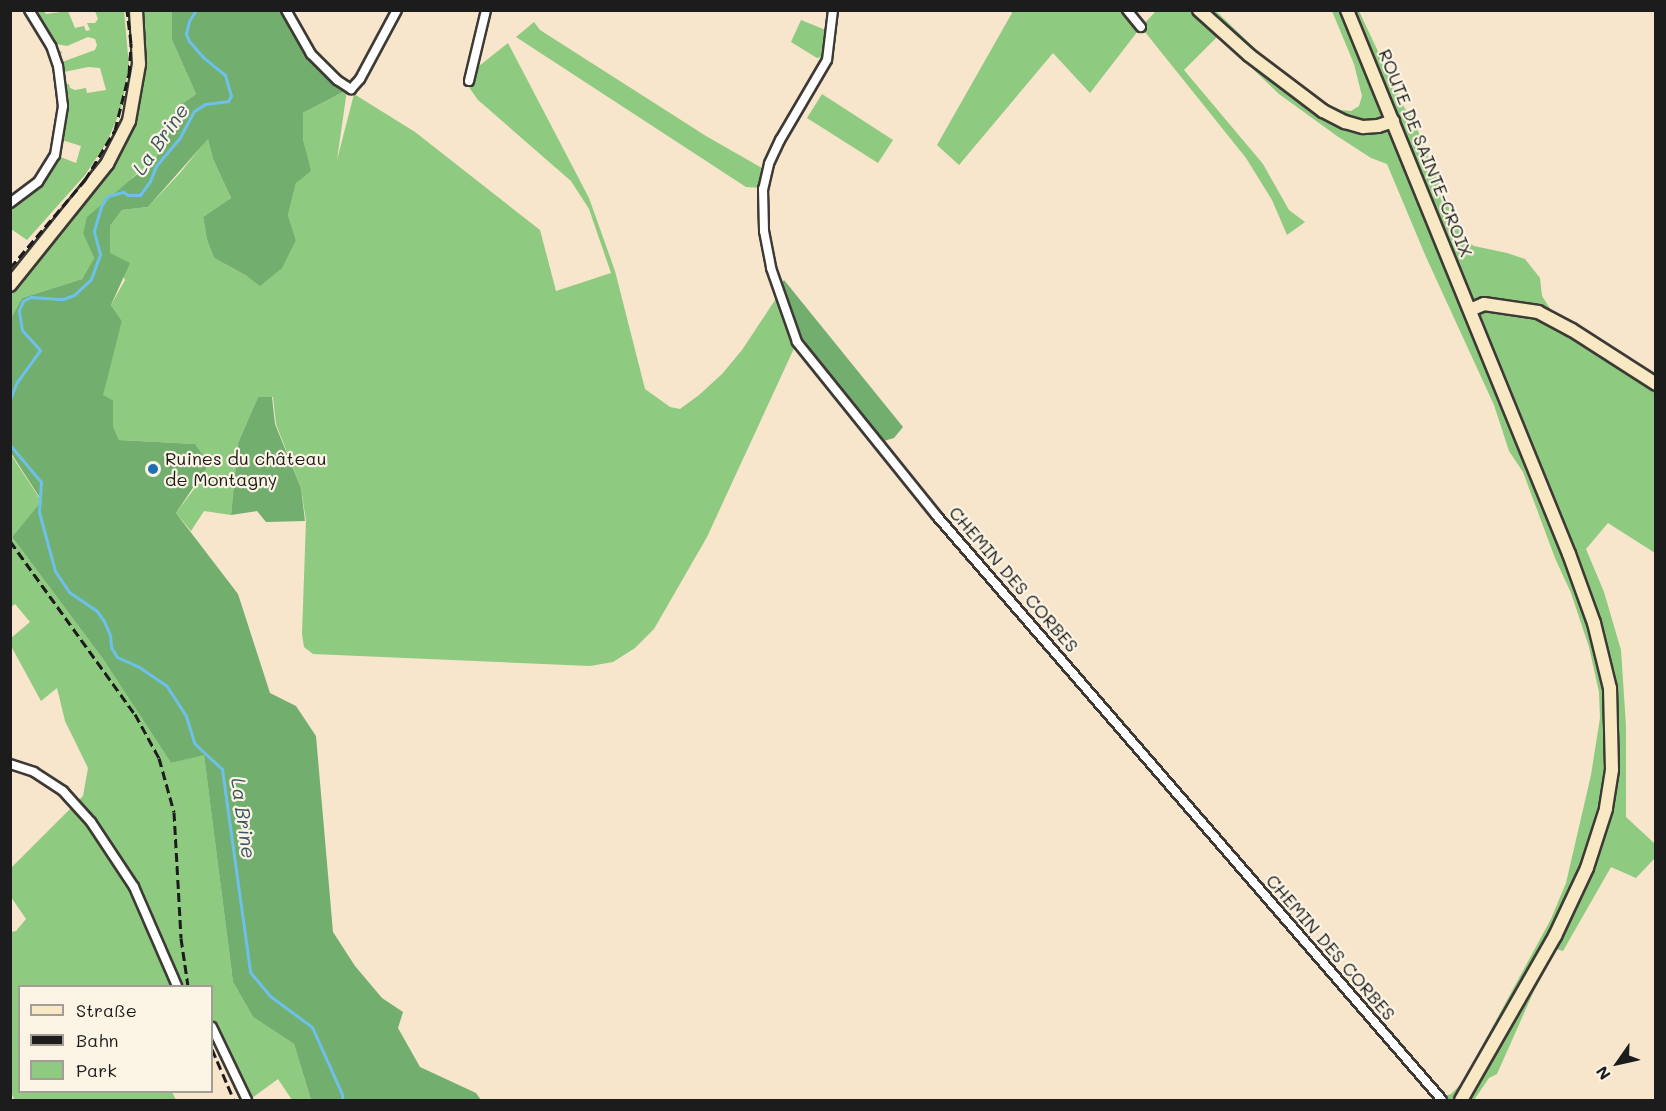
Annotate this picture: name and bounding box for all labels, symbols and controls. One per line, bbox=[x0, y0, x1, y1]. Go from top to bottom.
street label: ROUTE DE SAINTE-CROIX bbox=[1374, 46, 1478, 260]
water label: La Brine bbox=[127, 99, 193, 179]
place label: Ruines du château de Montagny bbox=[165, 448, 327, 490]
marker: Ruines du château de Montagny bbox=[146, 462, 160, 476]
street label: CHEMIN DES CORBES bbox=[945, 502, 1083, 656]
water label: La Brine bbox=[226, 776, 262, 860]
street label: CHEMIN DES CORBES bbox=[1262, 870, 1400, 1024]
legend bbox=[18, 985, 213, 1093]
text: Straße bbox=[76, 998, 137, 1022]
text: Bahn bbox=[76, 1028, 119, 1052]
north arrow bbox=[1588, 1033, 1648, 1093]
text: Park bbox=[76, 1058, 117, 1082]
text: N bbox=[1591, 1062, 1615, 1084]

